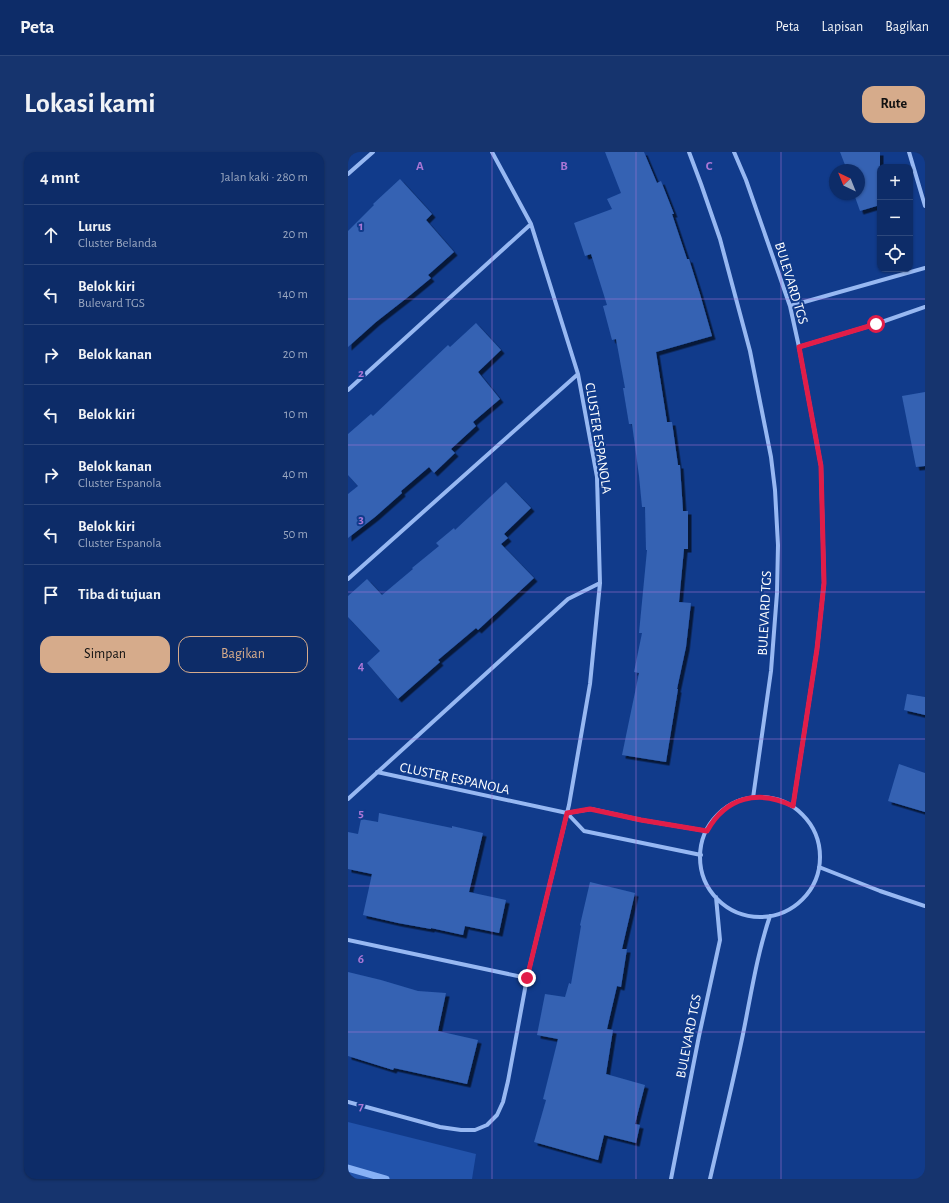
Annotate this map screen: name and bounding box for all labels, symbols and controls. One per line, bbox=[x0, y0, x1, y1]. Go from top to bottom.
text: Peta bbox=[20, 18, 54, 37]
text: Peta bbox=[776, 20, 800, 34]
text: Lapisan bbox=[822, 20, 863, 34]
text: Bagikan bbox=[885, 20, 929, 34]
button: Rute bbox=[862, 86, 925, 123]
text: Lokasi kami bbox=[24, 90, 156, 118]
text: A bbox=[416, 160, 424, 173]
text: B bbox=[560, 160, 568, 173]
text: C bbox=[706, 160, 713, 173]
north arrow bbox=[829, 164, 865, 200]
map controls bbox=[877, 164, 913, 272]
button: + bbox=[877, 164, 913, 200]
text: 4 mnt bbox=[40, 169, 79, 186]
text: Jalan kaki · 280 m bbox=[221, 171, 308, 184]
button: − bbox=[877, 200, 913, 236]
text: Lurus bbox=[78, 219, 111, 234]
text: 1 bbox=[359, 220, 363, 233]
icon: ahead bbox=[40, 224, 62, 246]
text: 20 m bbox=[283, 228, 308, 241]
button: locate bbox=[877, 236, 913, 272]
text: Cluster Belanda bbox=[78, 237, 157, 250]
street label: BULEVARD TGS bbox=[772, 241, 810, 326]
text: Belok kiri bbox=[78, 279, 135, 294]
icon: left bbox=[40, 284, 62, 306]
text: 140 m bbox=[278, 288, 308, 301]
text: Bulevard TGS bbox=[78, 297, 145, 310]
route start bbox=[867, 315, 885, 333]
icon: right bbox=[40, 344, 62, 366]
text: Belok kanan bbox=[78, 347, 152, 362]
text: 20 m bbox=[283, 348, 308, 361]
text: 2 bbox=[358, 367, 364, 380]
street label: CLUSTER ESPANOLA bbox=[582, 382, 614, 495]
icon: left bbox=[40, 404, 62, 426]
text: Belok kiri bbox=[78, 407, 135, 422]
text: 10 m bbox=[284, 408, 308, 421]
text: Belok kanan bbox=[78, 459, 152, 474]
icon: right bbox=[40, 464, 62, 486]
text: 40 m bbox=[282, 468, 308, 481]
text: Cluster Espanola bbox=[78, 477, 162, 490]
text: 3 bbox=[358, 513, 364, 526]
text: Belok kiri bbox=[78, 519, 135, 534]
icon: left bbox=[40, 524, 62, 546]
text: 50 m bbox=[283, 528, 308, 541]
text: Cluster Espanola bbox=[78, 537, 162, 550]
street label: BULEVARD TGS bbox=[756, 570, 774, 656]
icon: arrive bbox=[40, 584, 62, 606]
text: Tiba di tujuan bbox=[78, 587, 161, 602]
button: Simpan bbox=[40, 636, 170, 673]
button: Bagikan bbox=[178, 636, 308, 673]
text: 4 bbox=[358, 660, 365, 673]
street label: CLUSTER ESPANOLA bbox=[398, 760, 511, 797]
text: 5 bbox=[358, 807, 364, 820]
text: 6 bbox=[358, 953, 364, 966]
route end bbox=[518, 969, 536, 987]
street label: BULEVARD TGS bbox=[674, 993, 704, 1079]
text: 7 bbox=[358, 1100, 364, 1113]

